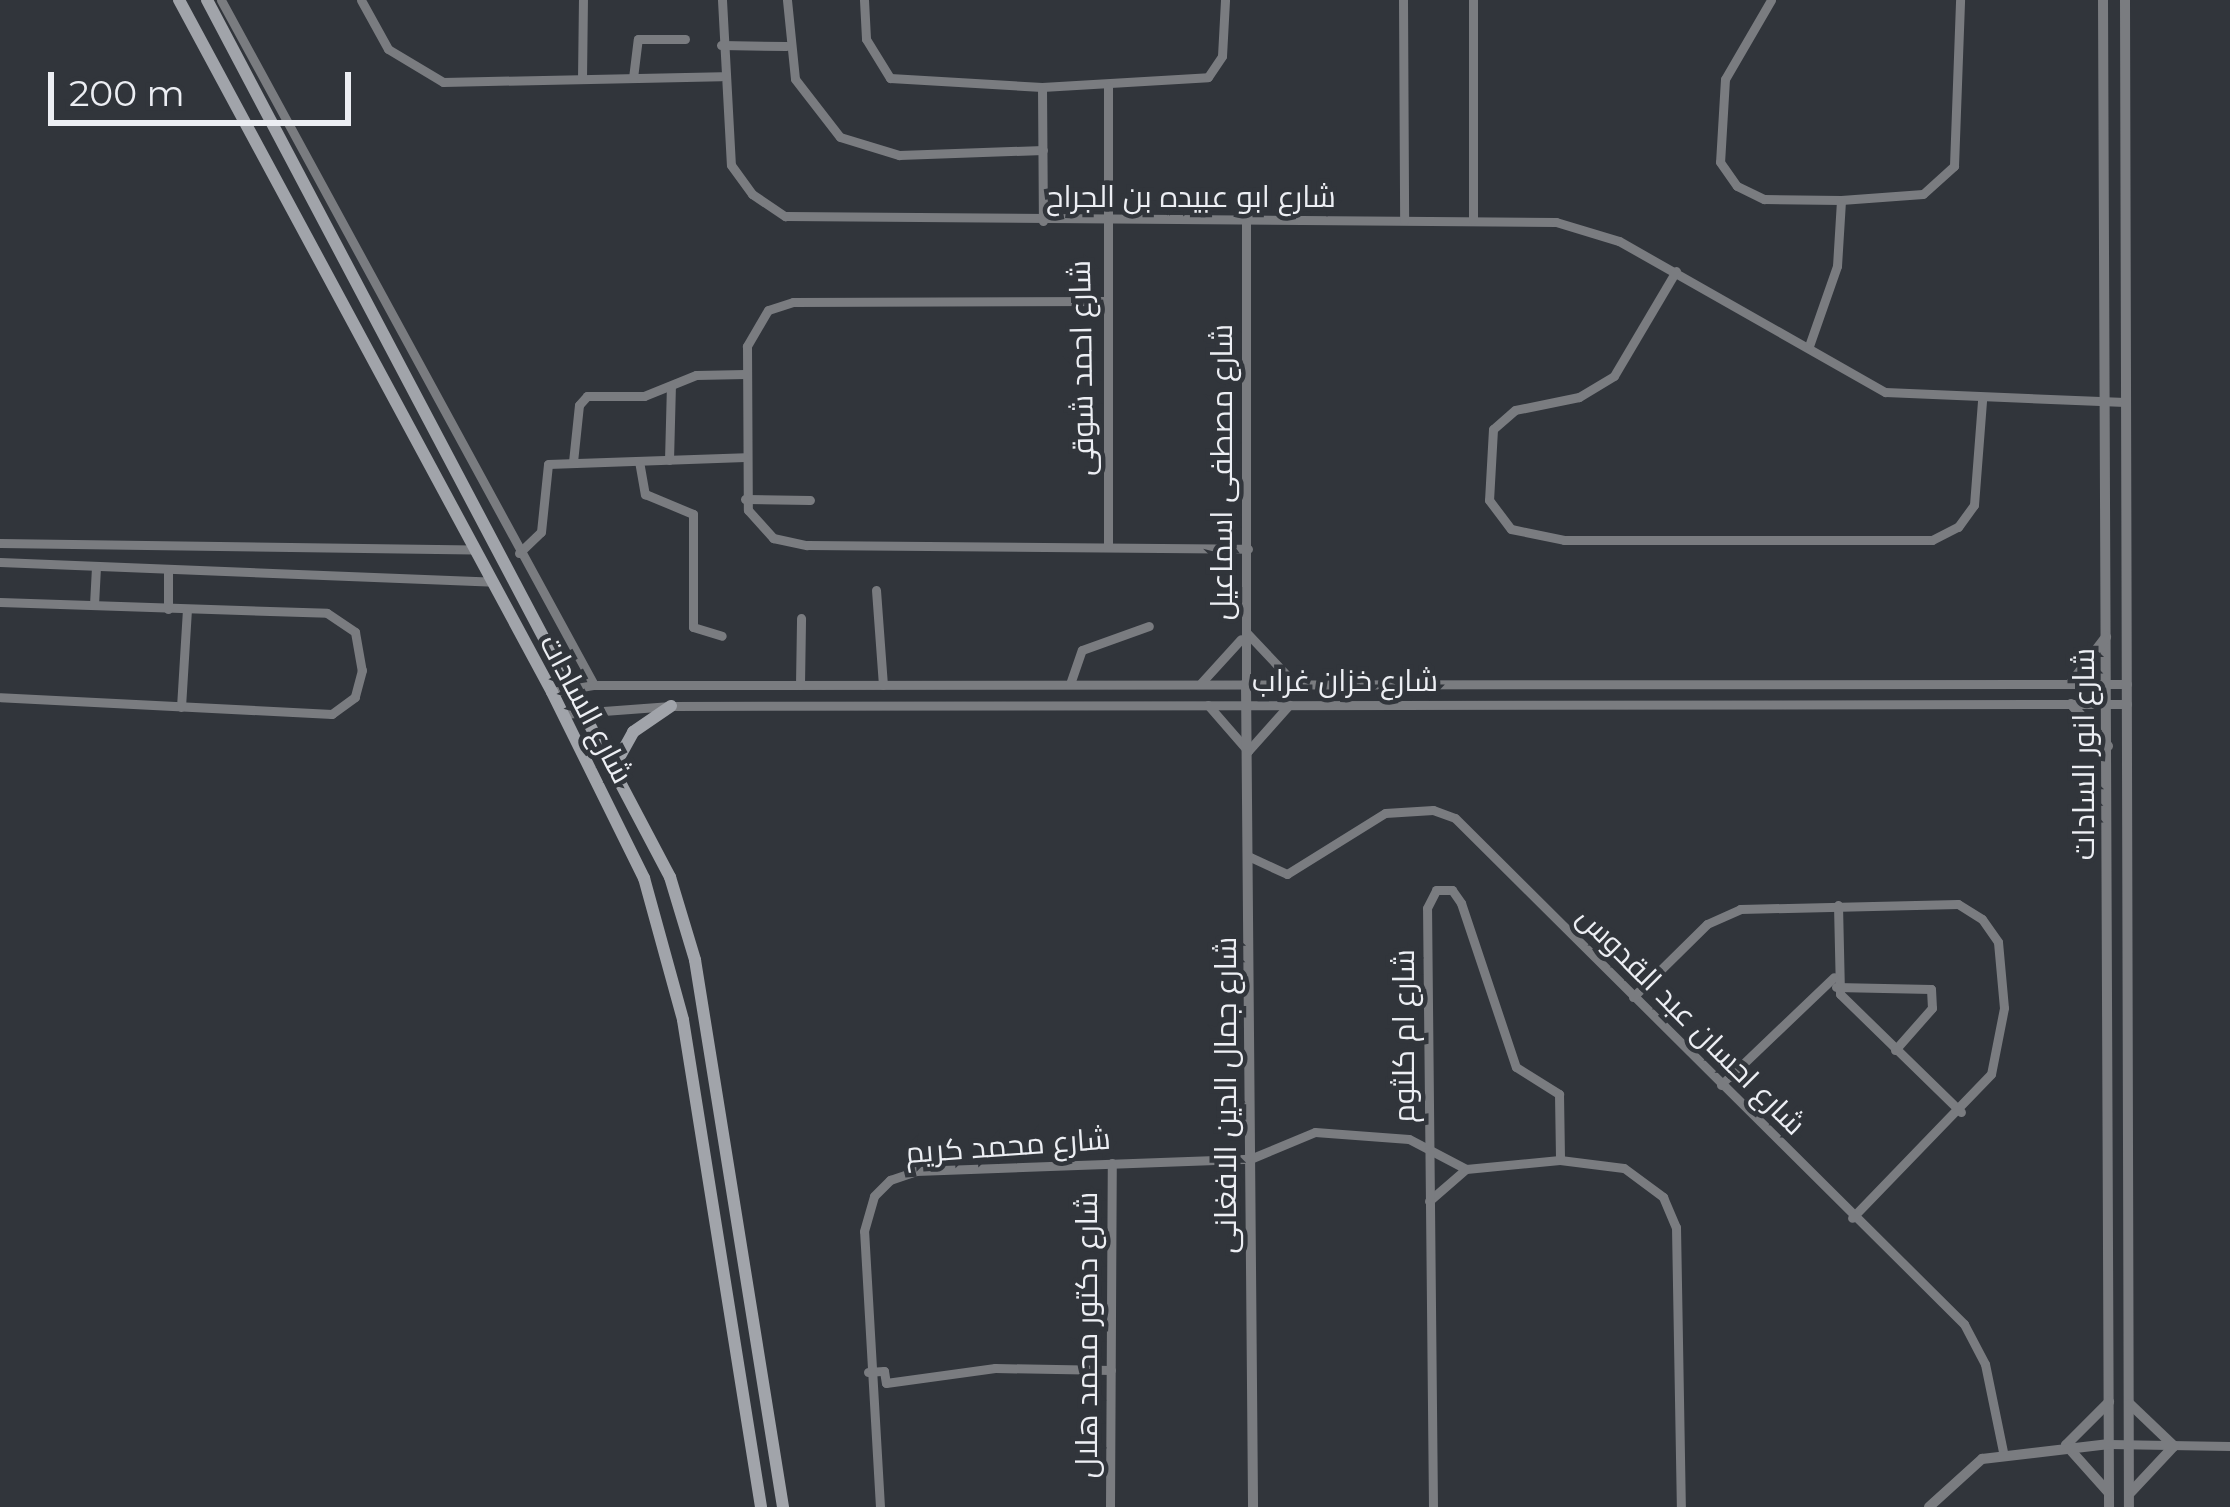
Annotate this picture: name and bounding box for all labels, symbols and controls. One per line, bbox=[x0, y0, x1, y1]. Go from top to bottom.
scale bar bbox=[54, 48, 357, 122]
text: 200 m bbox=[69, 71, 185, 115]
street label: شارع ابو عبيده بن الجراح bbox=[1046, 179, 1336, 215]
street label: شارع احمد شوقى bbox=[1062, 260, 1102, 476]
street label: شارع مصطفى اسماعيل bbox=[1204, 324, 1240, 620]
street label: شارع السادات bbox=[532, 629, 640, 789]
street label: شارع انور السادات bbox=[2066, 648, 2102, 860]
street label: شارع خزان غراب bbox=[1252, 663, 1438, 699]
street label: شارع احسان عبد القدوس bbox=[1569, 899, 1813, 1143]
street label: شارع جمال الدين الافغانى bbox=[1208, 937, 1244, 1253]
street label: شارع ام كلثوم bbox=[1386, 949, 1422, 1123]
street label: شارع محمد كريم bbox=[904, 1121, 1112, 1171]
street label: شارع دكتور محمد هلال bbox=[1069, 1192, 1105, 1478]

